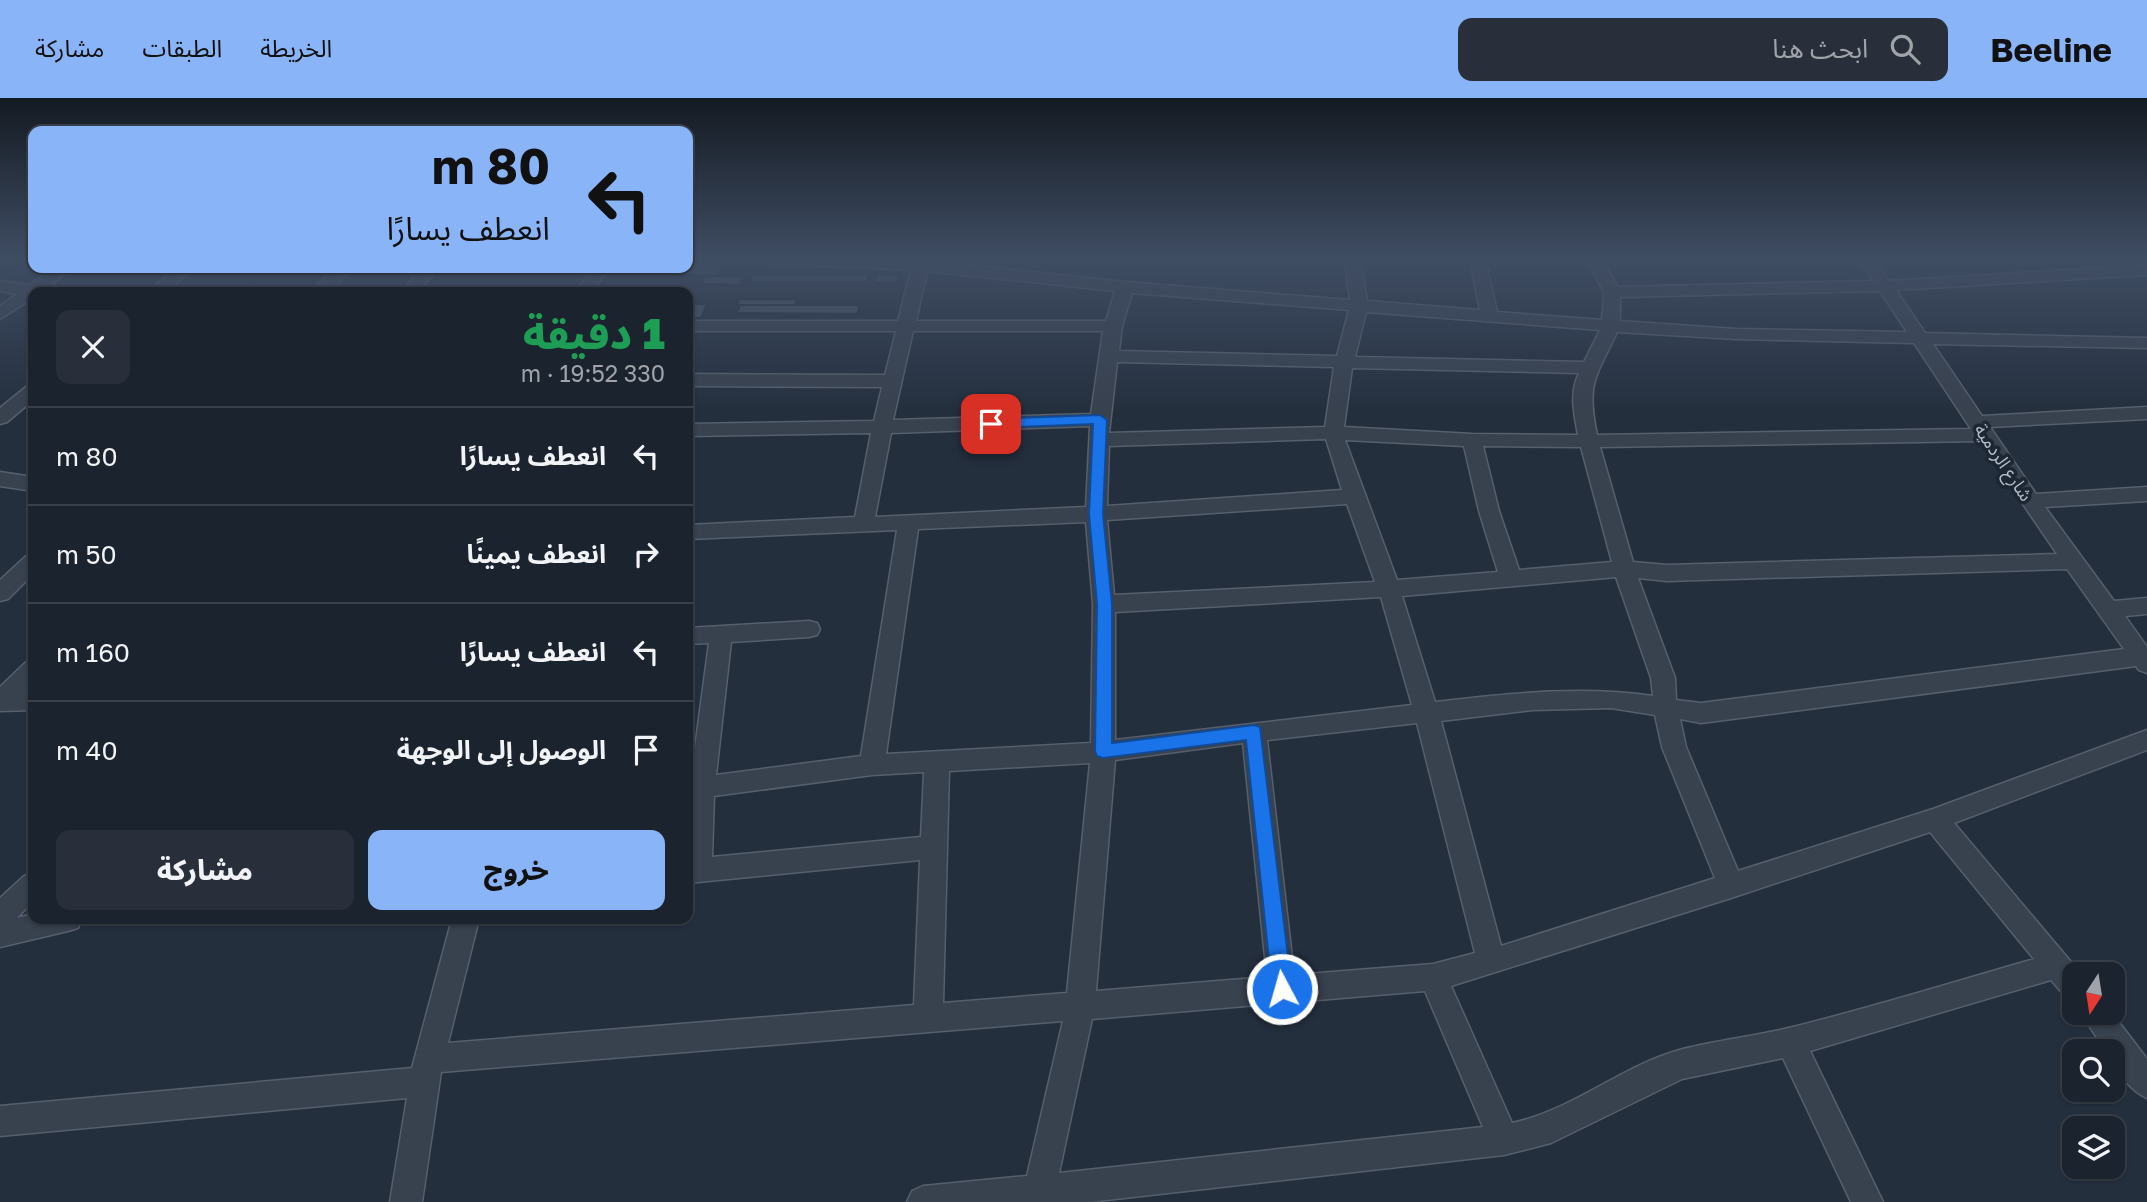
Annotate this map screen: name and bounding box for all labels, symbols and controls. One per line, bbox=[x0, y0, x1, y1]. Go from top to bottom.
search box bbox=[1458, 18, 1948, 81]
icon: search bbox=[1886, 30, 1924, 68]
text: Beeline bbox=[1990, 30, 2112, 69]
text: مشاركة bbox=[35, 33, 104, 62]
text: الطبقات bbox=[142, 33, 222, 62]
text: الخريطة bbox=[260, 33, 332, 62]
text: ابحث هنا bbox=[1772, 33, 1868, 64]
text: 80 m bbox=[432, 136, 550, 195]
icon: left bbox=[574, 154, 665, 245]
text: انعطف يسارًا bbox=[387, 209, 550, 247]
text: 1 دقيقة bbox=[523, 308, 665, 358]
button: close bbox=[56, 310, 130, 384]
text: 330 m · 19:52 bbox=[521, 359, 665, 387]
pin bbox=[961, 394, 1021, 454]
icon: arrive bbox=[972, 405, 1010, 443]
street label: شارع الردمية bbox=[1967, 419, 2038, 507]
icon: left bbox=[627, 437, 665, 475]
text: انعطف يسارًا bbox=[460, 440, 606, 471]
text: 80 m bbox=[56, 441, 118, 472]
icon: right bbox=[627, 535, 665, 573]
text: انعطف يمينًا bbox=[467, 538, 606, 569]
text: 50 m bbox=[56, 539, 117, 570]
icon: left bbox=[627, 633, 665, 671]
text: انعطف يسارًا bbox=[460, 636, 606, 667]
text: 160 m bbox=[56, 637, 130, 668]
icon: arrive bbox=[627, 731, 665, 769]
text: الوصول إلى الوجهة bbox=[397, 734, 606, 765]
text: 40 m bbox=[56, 735, 118, 766]
button: مشاركة bbox=[56, 830, 354, 910]
button: خروج bbox=[368, 830, 665, 910]
position arrow bbox=[1245, 952, 1319, 1026]
north arrow bbox=[2062, 962, 2124, 1026]
map controls bbox=[2062, 962, 2125, 1179]
button: search bbox=[2062, 1039, 2125, 1102]
button: layers bbox=[2062, 1116, 2125, 1179]

